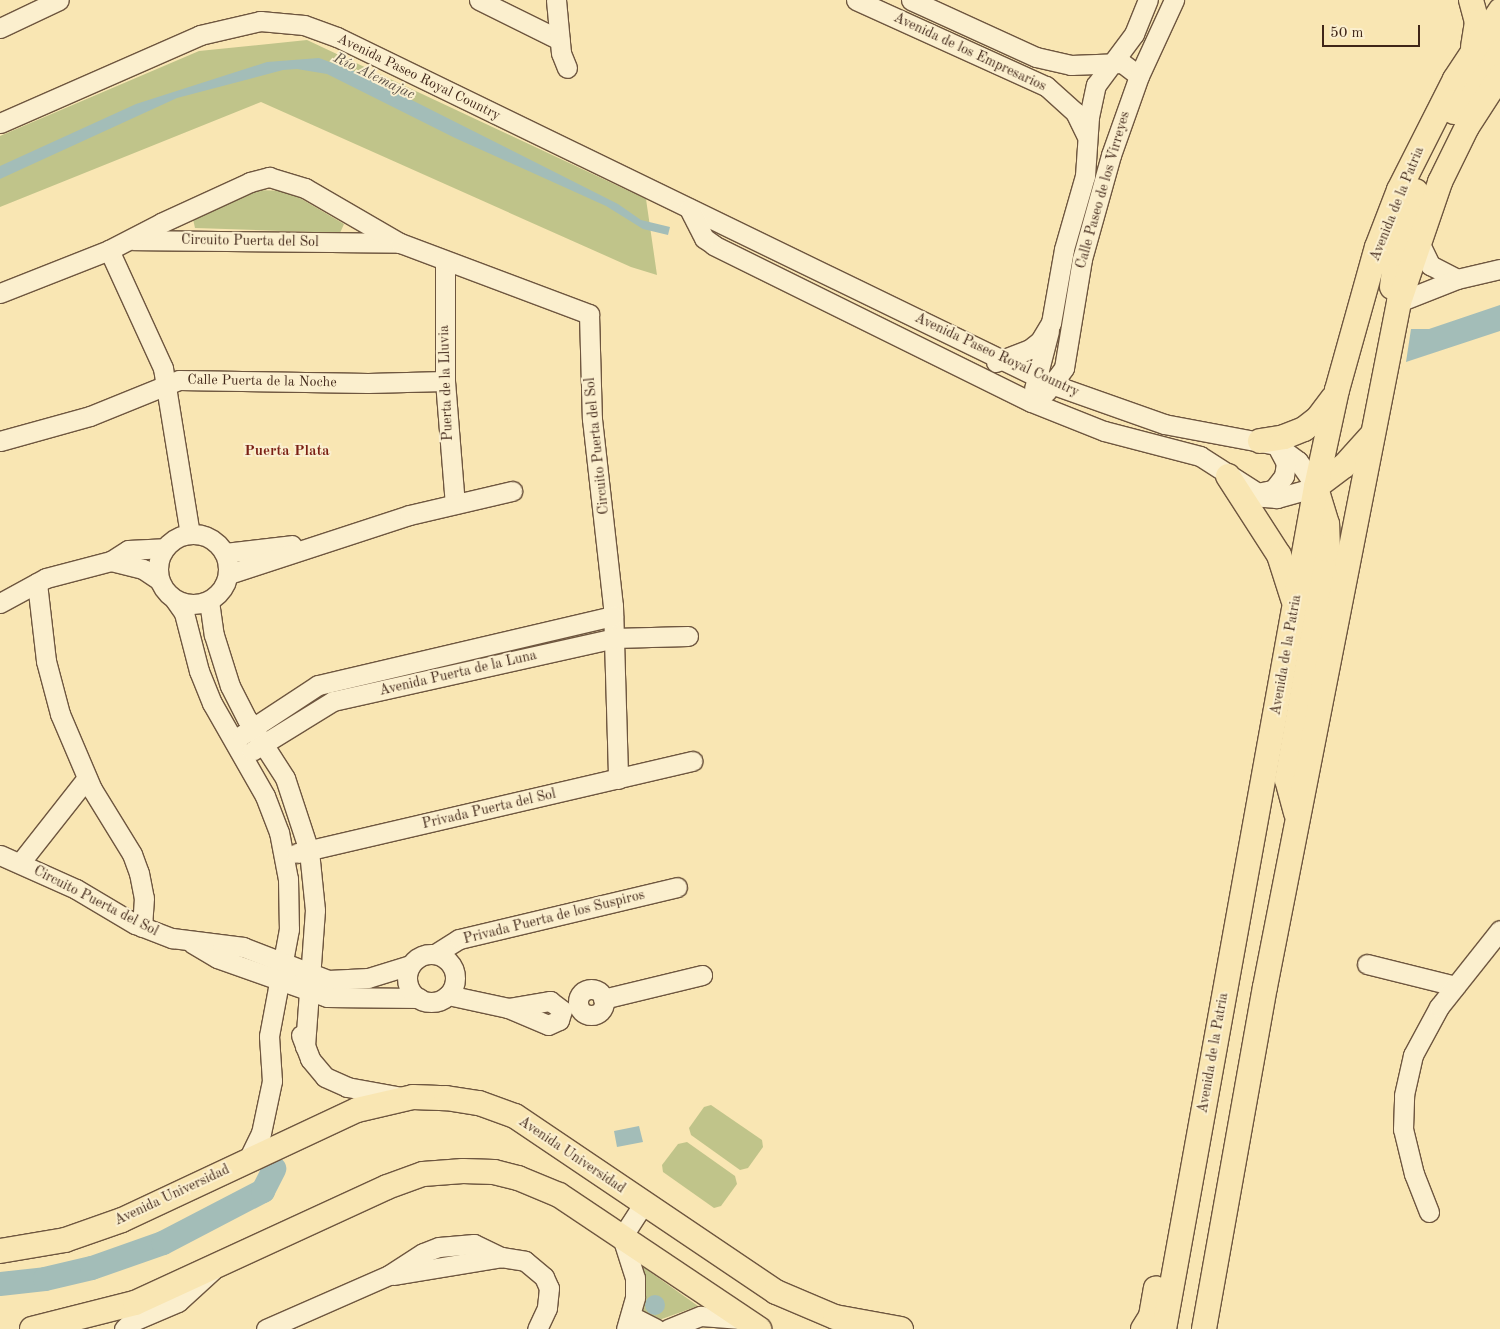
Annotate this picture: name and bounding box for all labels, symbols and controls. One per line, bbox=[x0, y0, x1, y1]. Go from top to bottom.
street label: Avenida de los Empresarios bbox=[891, 9, 1049, 95]
scale bar bbox=[1325, 15, 1422, 47]
text: 50 m bbox=[1330, 26, 1364, 41]
street label: Avenida Paseo Royal Country bbox=[335, 30, 503, 124]
water label: Río Atemajac bbox=[330, 50, 418, 104]
street label: Calle Paseo de los Virreyes bbox=[1072, 109, 1134, 271]
street label: Avenida de la Patria bbox=[1366, 144, 1428, 264]
street label: Circuito Puerta del Sol bbox=[181, 231, 319, 251]
street label: Avenida Paseo Royal Country bbox=[912, 309, 1082, 401]
street label: Puerta de la Lluvia bbox=[436, 325, 456, 441]
street label: Calle Puerta de la Noche bbox=[187, 371, 337, 391]
street label: Circuito Puerta del Sol bbox=[581, 377, 613, 515]
district label: Puerta Plata bbox=[244, 443, 330, 461]
street label: Avenida de la Patria bbox=[1267, 594, 1305, 716]
street label: Avenida Puerta de la Luna bbox=[378, 647, 538, 699]
street label: Privada Puerta del Sol bbox=[420, 785, 558, 833]
street label: Circuito Puerta del Sol bbox=[31, 862, 161, 940]
street label: Privada Puerta de los Suspiros bbox=[462, 886, 646, 948]
street label: Avenida de la Patria bbox=[1194, 992, 1232, 1114]
street label: Avenida Universidad bbox=[515, 1113, 629, 1197]
street label: Avenida Universidad bbox=[112, 1161, 232, 1229]

